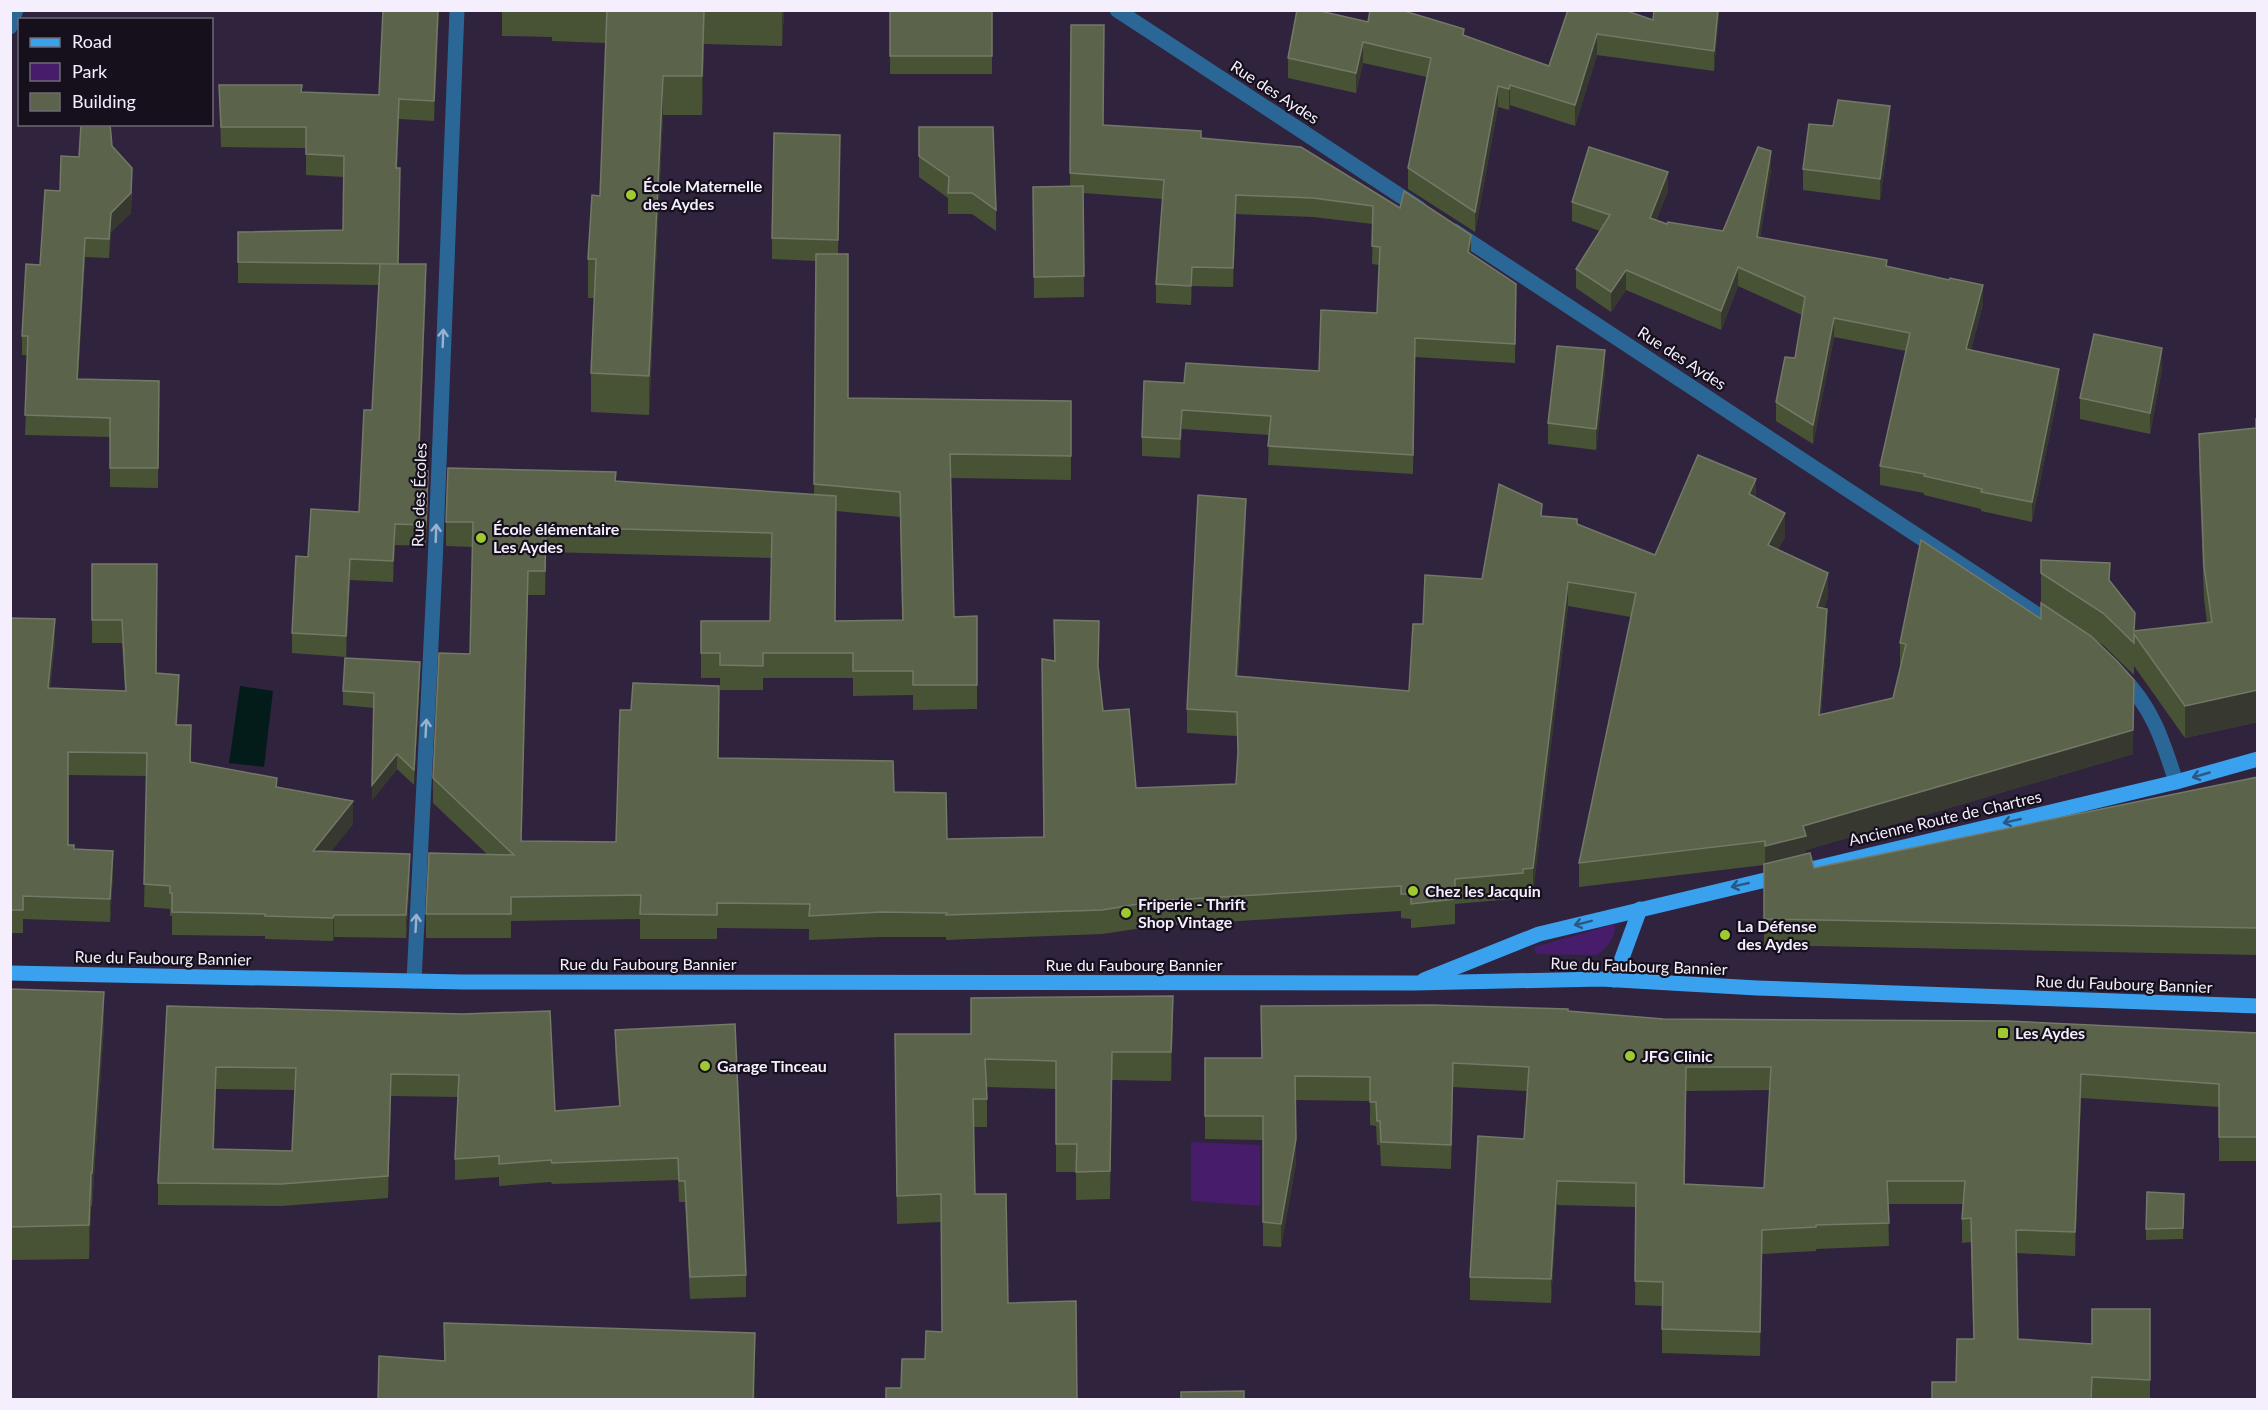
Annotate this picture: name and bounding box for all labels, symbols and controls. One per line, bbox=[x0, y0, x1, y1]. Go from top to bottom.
legend bbox=[18, 18, 213, 126]
text: Road bbox=[72, 30, 112, 52]
street label: Rue des Aydes bbox=[1228, 56, 1323, 127]
text: Park bbox=[72, 60, 108, 82]
text: Building bbox=[72, 90, 136, 112]
place label: École Maternelle des Aydes bbox=[643, 176, 763, 213]
marker: École Maternelle des Aydes bbox=[624, 188, 638, 202]
street label: Rue des Aydes bbox=[1635, 322, 1730, 393]
one-way arrow bbox=[437, 329, 448, 349]
street label: Rue des Écoles bbox=[407, 443, 430, 547]
place label: École élémentaire Les Aydes bbox=[493, 519, 620, 556]
one-way arrow bbox=[430, 524, 441, 544]
marker: École élémentaire Les Aydes bbox=[474, 531, 488, 545]
one-way arrow bbox=[421, 719, 432, 739]
one-way arrow bbox=[2192, 770, 2211, 781]
street label: Ancienne Route de Chartres bbox=[1847, 786, 2043, 849]
one-way arrow bbox=[2003, 816, 2022, 827]
one-way arrow bbox=[1731, 880, 1750, 892]
place label: Chez les Jacquin bbox=[1425, 881, 1541, 900]
marker: Chez les Jacquin bbox=[1406, 884, 1420, 898]
place label: Friperie - Thrift Shop Vintage bbox=[1138, 894, 1246, 931]
marker: Friperie - Thrift Shop Vintage bbox=[1119, 906, 1133, 920]
one-way arrow bbox=[411, 913, 422, 933]
place label: La Défense des Aydes bbox=[1737, 916, 1817, 953]
one-way arrow bbox=[1574, 918, 1593, 930]
marker: La Défense des Aydes bbox=[1718, 928, 1732, 942]
street label: Rue du Faubourg Bannier bbox=[74, 946, 252, 969]
street label: Rue du Faubourg Bannier bbox=[1550, 953, 1728, 978]
street label: Rue du Faubourg Bannier bbox=[559, 954, 737, 973]
street label: Rue du Faubourg Bannier bbox=[1045, 955, 1223, 974]
street label: Rue du Faubourg Bannier bbox=[2035, 971, 2213, 996]
place label: Les Aydes bbox=[2015, 1023, 2085, 1042]
marker: Les Aydes bbox=[1996, 1026, 2010, 1040]
place label: JFG Clinic bbox=[1642, 1046, 1713, 1065]
marker: JFG Clinic bbox=[1623, 1049, 1637, 1063]
place label: Garage Tinceau bbox=[717, 1056, 827, 1075]
marker: Garage Tinceau bbox=[698, 1059, 712, 1073]

